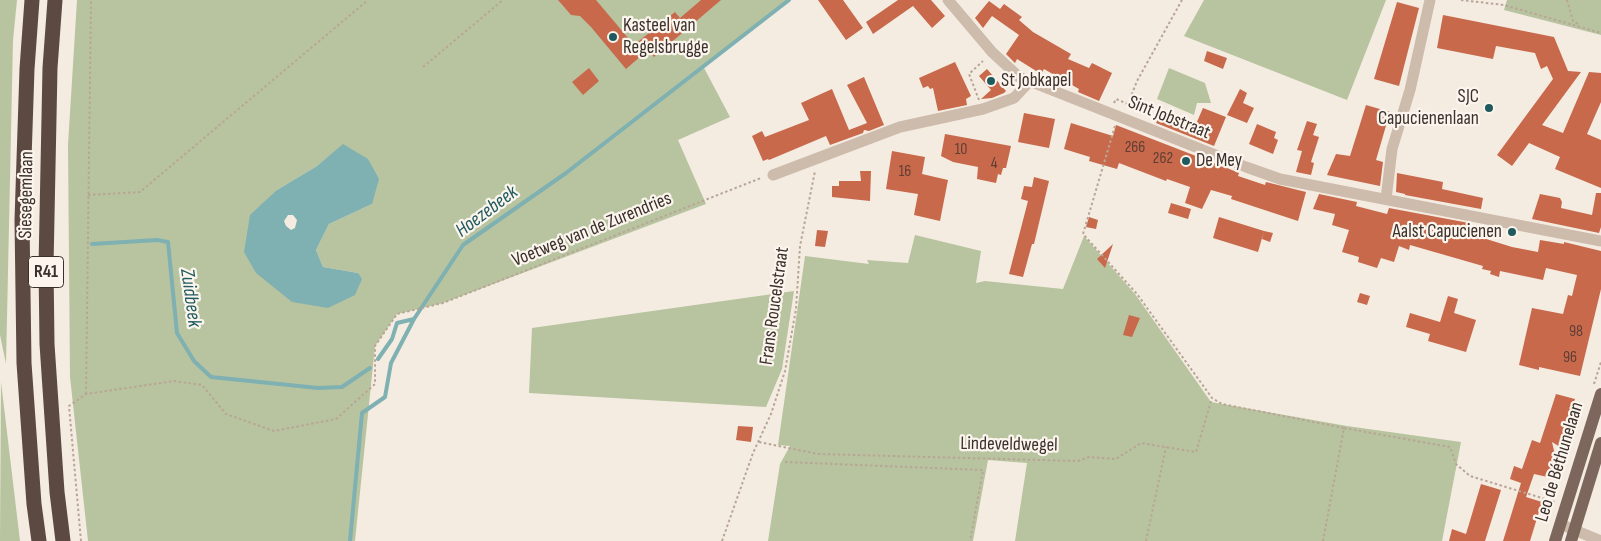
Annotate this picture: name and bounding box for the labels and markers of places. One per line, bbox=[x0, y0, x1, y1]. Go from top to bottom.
place label: Kasteel van Regelsbrugge bbox=[623, 15, 709, 59]
marker: Kasteel van Regelsbrugge bbox=[607, 31, 619, 43]
place label: St Jobkapel bbox=[1001, 70, 1071, 92]
marker: St Jobkapel bbox=[985, 75, 997, 87]
place label: SJC Capucienenlaan bbox=[1378, 86, 1479, 130]
marker: SJC Capucienenlaan bbox=[1483, 102, 1495, 114]
place label: De Mey bbox=[1196, 150, 1242, 172]
marker: De Mey bbox=[1180, 155, 1192, 167]
place label: Aalst Capucienen bbox=[1392, 221, 1502, 243]
marker: Aalst Capucienen bbox=[1506, 226, 1518, 238]

